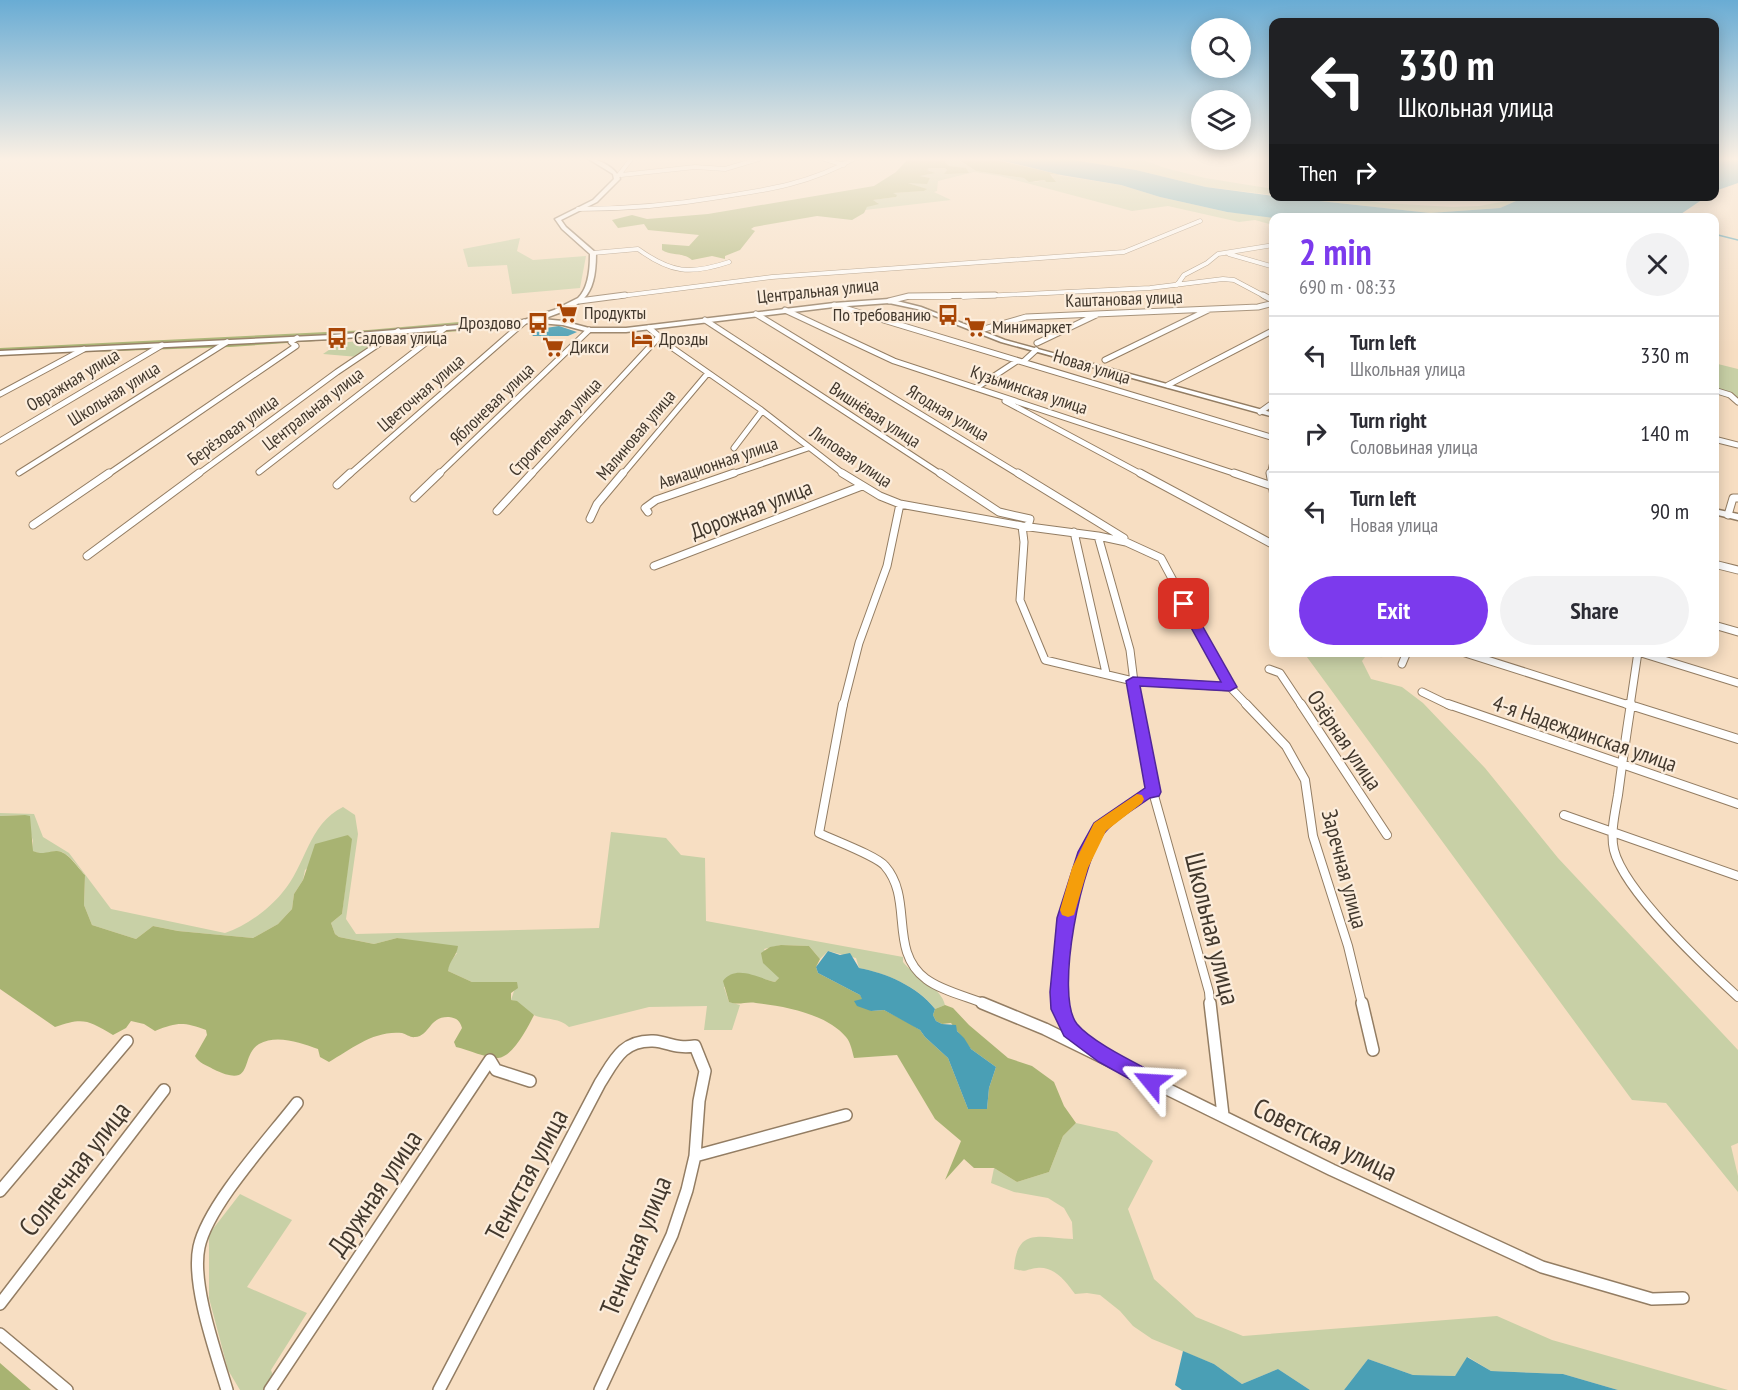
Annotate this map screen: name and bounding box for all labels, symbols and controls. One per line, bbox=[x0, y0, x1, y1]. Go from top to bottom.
map controls bbox=[1191, 18, 1251, 150]
button: search bbox=[1191, 18, 1251, 78]
text: 330 m bbox=[1398, 37, 1495, 92]
icon: left bbox=[1299, 42, 1377, 120]
button: layers bbox=[1191, 90, 1251, 150]
text: Школьная улица bbox=[1398, 90, 1554, 124]
icon: right bbox=[1349, 156, 1382, 189]
text: Then bbox=[1299, 159, 1337, 187]
text: 2 min bbox=[1299, 228, 1372, 275]
button: close bbox=[1626, 233, 1689, 296]
street label: Центральная улица bbox=[756, 273, 880, 308]
text: 690 m · 08:33 bbox=[1299, 274, 1396, 300]
street label: Каштановая улица bbox=[1065, 285, 1183, 312]
supermarket icon: Продукты bbox=[555, 301, 579, 325]
place label: Продукты bbox=[584, 301, 646, 324]
place label: По требованию bbox=[833, 303, 931, 326]
bus stop icon: По требованию bbox=[936, 303, 960, 327]
place label: Дроздово bbox=[459, 311, 521, 334]
bus stop icon: Дроздово bbox=[526, 311, 550, 335]
supermarket icon: Минимаркет bbox=[963, 315, 987, 339]
place label: Минимаркет bbox=[992, 315, 1072, 338]
bus stop icon: Садовая улица bbox=[325, 326, 349, 350]
place label: Садовая улица bbox=[354, 326, 447, 349]
hotel icon: Дрозды bbox=[630, 327, 654, 351]
place label: Дрозды bbox=[659, 327, 708, 350]
text: Turn left bbox=[1350, 328, 1416, 356]
supermarket icon: Дикси bbox=[541, 335, 565, 359]
place label: Дикси bbox=[570, 335, 609, 358]
icon: left bbox=[1299, 339, 1332, 372]
text: 330 m bbox=[1640, 341, 1689, 369]
street label: Овражная улица bbox=[22, 343, 123, 416]
street label: Новая улица bbox=[1051, 344, 1134, 389]
street label: Цветочная улица bbox=[372, 349, 469, 437]
street label: Школьная улица bbox=[64, 356, 164, 431]
text: Школьная улица bbox=[1350, 356, 1465, 382]
street label: Яблоневая улица bbox=[445, 358, 539, 450]
street label: Кузьминская улица bbox=[968, 360, 1091, 419]
street label: Центральная улица bbox=[257, 362, 368, 455]
street label: Строительная улица bbox=[503, 373, 606, 481]
street label: Вишнёвая улица bbox=[825, 377, 925, 453]
street label: Ягодная улица bbox=[903, 379, 993, 446]
street label: Малиновая улица bbox=[591, 385, 680, 485]
street label: Берёзовая улица bbox=[183, 389, 283, 470]
text: Turn right bbox=[1350, 406, 1427, 434]
icon: right bbox=[1299, 417, 1332, 450]
text: 140 m bbox=[1640, 419, 1689, 447]
street label: Липовая улица bbox=[805, 420, 897, 493]
street label: Авиационная улица bbox=[655, 431, 781, 494]
text: Соловьиная улица bbox=[1350, 434, 1478, 460]
street label: Дорожная улица bbox=[686, 473, 816, 545]
text: Turn left bbox=[1350, 484, 1416, 512]
icon: left bbox=[1299, 495, 1332, 528]
text: 90 m bbox=[1650, 497, 1689, 525]
text: Новая улица bbox=[1350, 512, 1438, 538]
button: Exit bbox=[1299, 576, 1488, 645]
button: Share bbox=[1500, 576, 1689, 645]
pin bbox=[1158, 578, 1209, 629]
icon: arrive bbox=[1167, 587, 1200, 620]
street label: Озёрная улица bbox=[1301, 685, 1389, 795]
street label: 4-я Надеждинская улица bbox=[1489, 688, 1681, 778]
street label: Заречная улица bbox=[1316, 806, 1374, 932]
street label: Школьная улица bbox=[1178, 849, 1248, 1008]
position arrow bbox=[1119, 1050, 1183, 1114]
street label: Советская улица bbox=[1248, 1090, 1403, 1189]
street label: Солнечная улица bbox=[11, 1094, 137, 1243]
street label: Тенистая улица bbox=[477, 1103, 575, 1246]
street label: Дружная улица bbox=[320, 1123, 429, 1262]
street label: Тенисная улица bbox=[592, 1171, 678, 1320]

